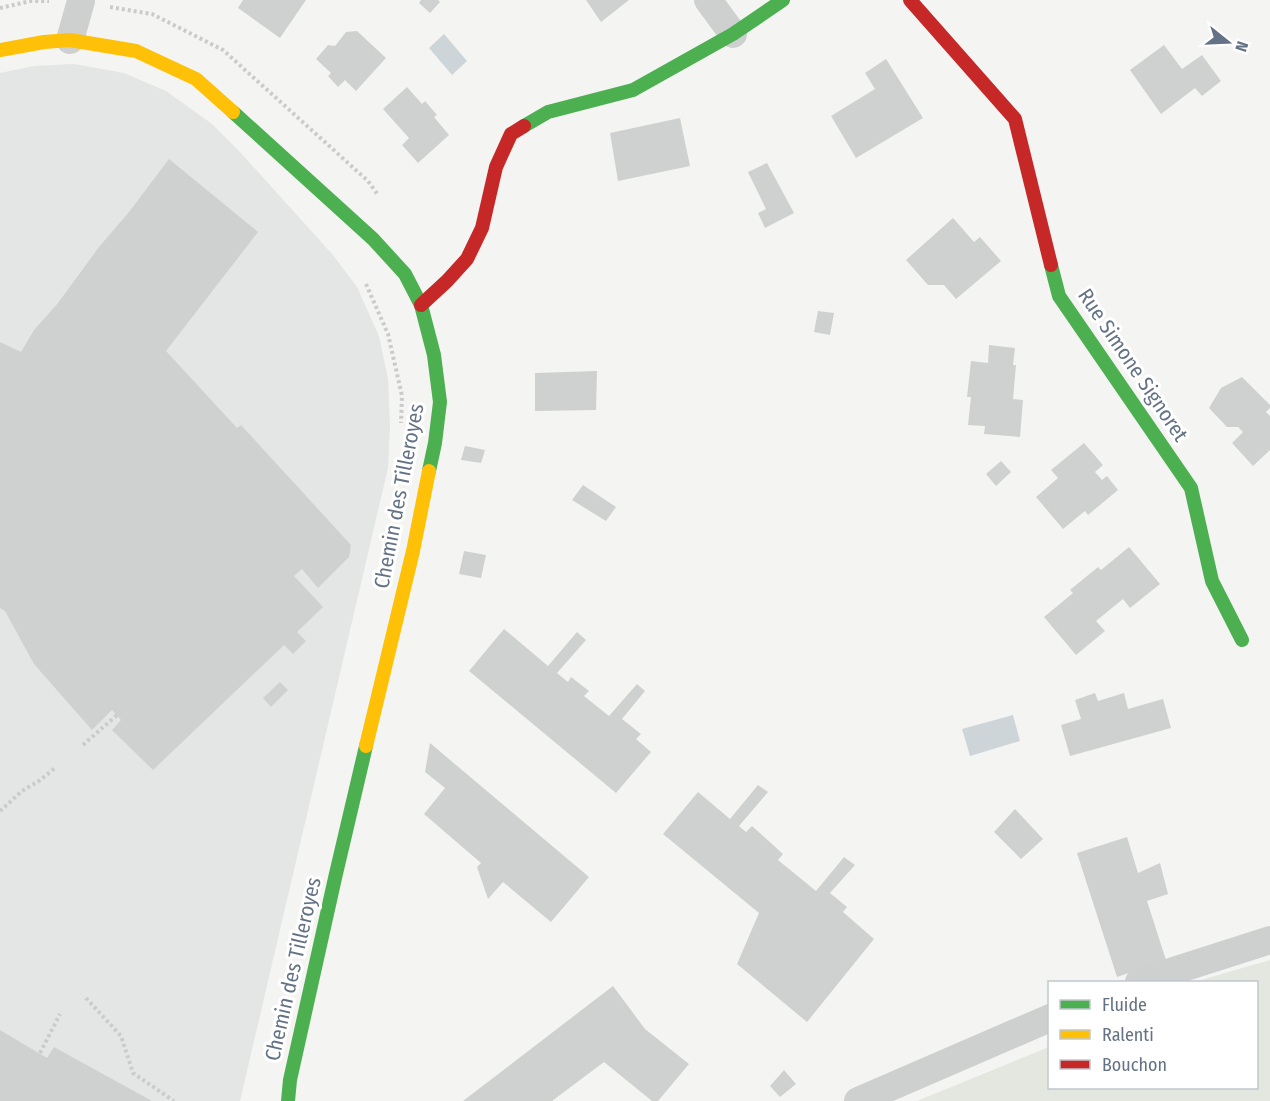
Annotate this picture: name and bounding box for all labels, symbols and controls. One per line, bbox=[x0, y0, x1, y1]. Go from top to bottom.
north arrow bbox=[1198, 12, 1258, 72]
text: N bbox=[1231, 39, 1252, 54]
street label: Rue Simone Signoret bbox=[1072, 284, 1194, 446]
street label: Chemin des Tilleroyes bbox=[368, 401, 430, 591]
street label: Chemin des Tilleroyes bbox=[259, 875, 327, 1063]
legend bbox=[1048, 981, 1258, 1089]
text: Fluide bbox=[1102, 994, 1147, 1016]
text: Ralenti bbox=[1102, 1024, 1154, 1046]
text: Bouchon bbox=[1102, 1054, 1167, 1076]

